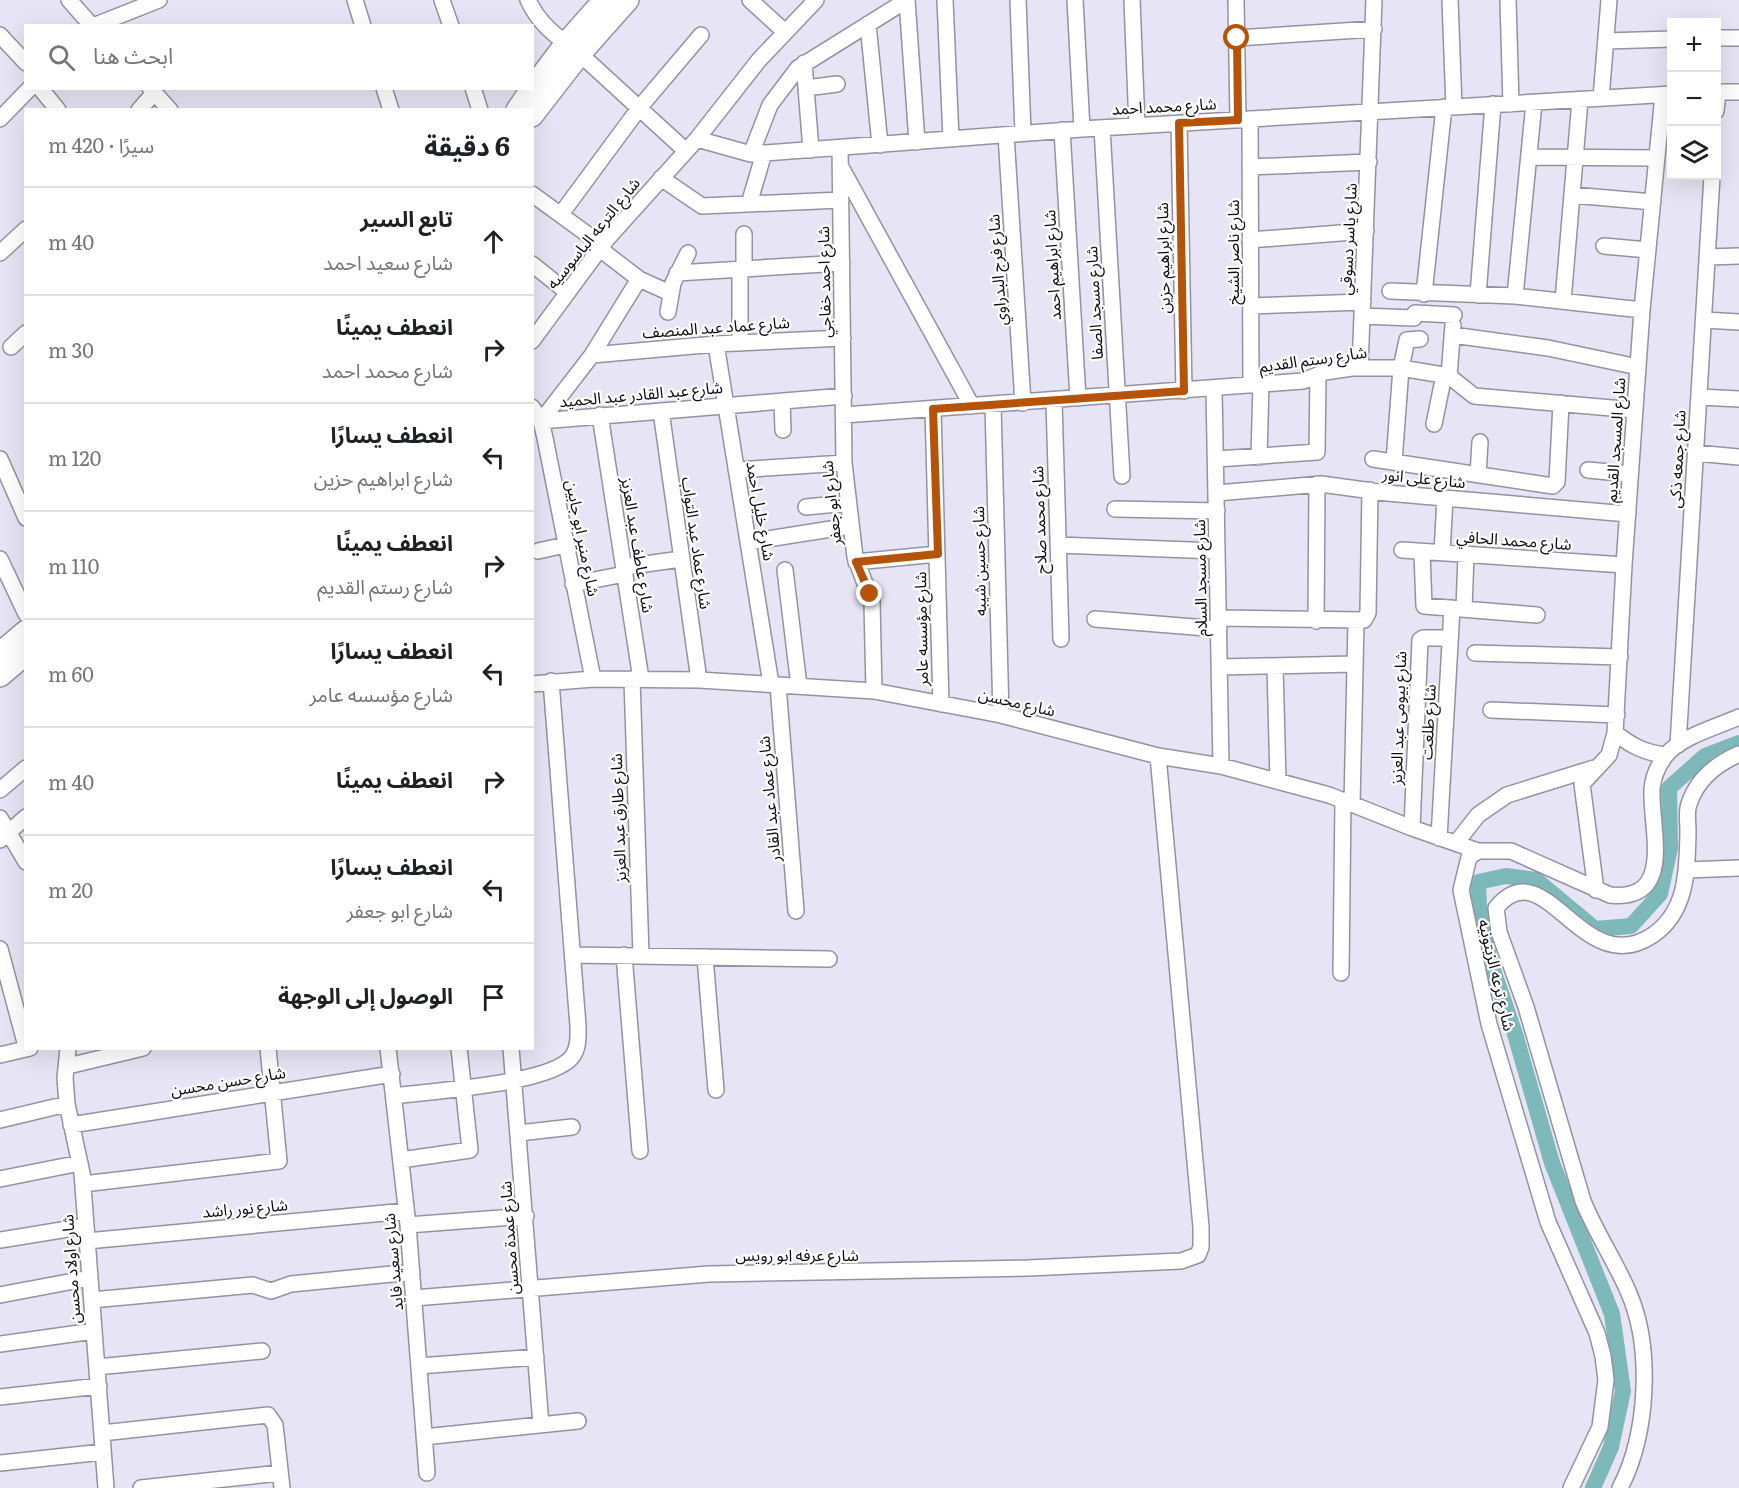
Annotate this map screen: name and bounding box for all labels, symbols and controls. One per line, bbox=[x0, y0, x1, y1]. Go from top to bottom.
map controls bbox=[1667, 18, 1721, 180]
button: + bbox=[1667, 18, 1721, 72]
search box bbox=[24, 24, 534, 90]
route start bbox=[1223, 24, 1249, 50]
text: ابحث هنا bbox=[93, 38, 173, 71]
icon: search bbox=[45, 41, 78, 74]
button: − bbox=[1667, 72, 1721, 126]
street label: شارع محمد احمد bbox=[1111, 90, 1217, 122]
text: 6 دقيقة bbox=[424, 125, 510, 164]
button: layers bbox=[1667, 126, 1721, 180]
text: سيرًا · 420 m bbox=[48, 129, 154, 159]
street label: شارع الترعه الباسوسيه bbox=[540, 171, 646, 295]
street label: شارع ياسر دسوقي bbox=[1332, 182, 1364, 296]
street label: شارع ناصر الشيخ bbox=[1220, 199, 1246, 305]
text: تابع السير bbox=[360, 201, 453, 234]
street label: شارع ابراهيم حزين bbox=[1149, 202, 1177, 314]
street label: شارع ابراهيم احمد bbox=[1036, 209, 1068, 321]
street label: شارع فرج البدراوي bbox=[980, 213, 1014, 327]
icon: ahead bbox=[477, 225, 510, 258]
text: 40 m bbox=[48, 226, 94, 256]
street label: شارع احمد خفاجي bbox=[810, 226, 838, 338]
street label: شارع مسجد الصفا bbox=[1078, 245, 1110, 361]
text: شارع سعيد احمد bbox=[323, 246, 453, 276]
text: انعطف يمينًا bbox=[336, 309, 453, 342]
street label: شارع عماد عبد المنصف bbox=[641, 309, 791, 345]
icon: right bbox=[477, 333, 510, 366]
text: 30 m bbox=[48, 334, 94, 364]
street label: شارع رستم القديم bbox=[1257, 339, 1369, 379]
text: شارع محمد احمد bbox=[322, 354, 453, 384]
street label: شارع عبد القادر عبد الحميد bbox=[558, 374, 724, 414]
street label: شارع المسجد القديم bbox=[1598, 377, 1632, 503]
street label: شارع جمعه ذكى bbox=[1661, 409, 1693, 509]
text: انعطف يسارًا bbox=[330, 417, 453, 450]
icon: left bbox=[477, 441, 510, 474]
text: 120 m bbox=[48, 442, 101, 472]
street label: شارع خليل احمد bbox=[739, 459, 783, 563]
street label: شارع ابو جعفر bbox=[814, 459, 848, 548]
street label: شارع على انور bbox=[1380, 461, 1467, 495]
text: شارع ابراهيم حزين bbox=[314, 462, 453, 492]
street label: شارع محمد صلاح bbox=[1024, 465, 1054, 575]
street label: شارع عاطف عبد العزيز bbox=[614, 474, 662, 615]
street label: شارع عماد عبد التواب bbox=[675, 475, 719, 611]
street label: شارع منير ابو جابين bbox=[559, 477, 607, 599]
street label: شارع حسين شيبه bbox=[965, 506, 993, 616]
street label: شارع مسجد السلام bbox=[1186, 519, 1214, 637]
street label: شارع محمد الحافي bbox=[1455, 523, 1573, 557]
text: انعطف يمينًا bbox=[336, 525, 453, 558]
icon: right bbox=[477, 549, 510, 582]
text: 110 m bbox=[48, 550, 99, 580]
text: شارع رستم القديم bbox=[317, 570, 453, 600]
street label: شارع مؤسسه عامر bbox=[907, 571, 935, 688]
route end bbox=[856, 580, 882, 606]
text: انعطف يسارًا bbox=[330, 633, 453, 666]
street label: شارع بيومى عبد العزيز bbox=[1383, 651, 1413, 786]
icon: left bbox=[477, 657, 510, 690]
text: 60 m bbox=[48, 658, 94, 688]
text: شارع مؤسسه عامر bbox=[309, 678, 453, 708]
street label: شارع محسن bbox=[976, 681, 1058, 723]
street label: شارع طلعت bbox=[1413, 683, 1443, 761]
street label: شارع عماد عبد القادر bbox=[751, 735, 788, 864]
street label: شارع طارق عبد العزيز bbox=[603, 753, 633, 884]
text: انعطف يمينًا bbox=[336, 762, 453, 795]
icon: right bbox=[477, 765, 510, 798]
text: 40 m bbox=[48, 766, 94, 796]
text: انعطف يسارًا bbox=[330, 849, 453, 882]
icon: left bbox=[477, 873, 510, 906]
text: 20 m bbox=[48, 874, 93, 904]
text: شارع ابو جعفر bbox=[346, 894, 453, 924]
street label: شارع ترعه الزيتونيه bbox=[1471, 916, 1523, 1034]
text: الوصول إلى الوجهة bbox=[278, 978, 453, 1011]
icon: arrive bbox=[477, 981, 510, 1014]
street label: شارع حسن محسن bbox=[169, 1059, 287, 1103]
street label: شارع عمدة محسن bbox=[492, 1180, 526, 1296]
street label: شارع نور راشد bbox=[201, 1191, 289, 1225]
street label: شارع سعيد فايد bbox=[376, 1212, 410, 1312]
street label: شارع اولاد محسن bbox=[54, 1214, 88, 1324]
street label: شارع عرفه ابو رويس bbox=[735, 1242, 859, 1268]

